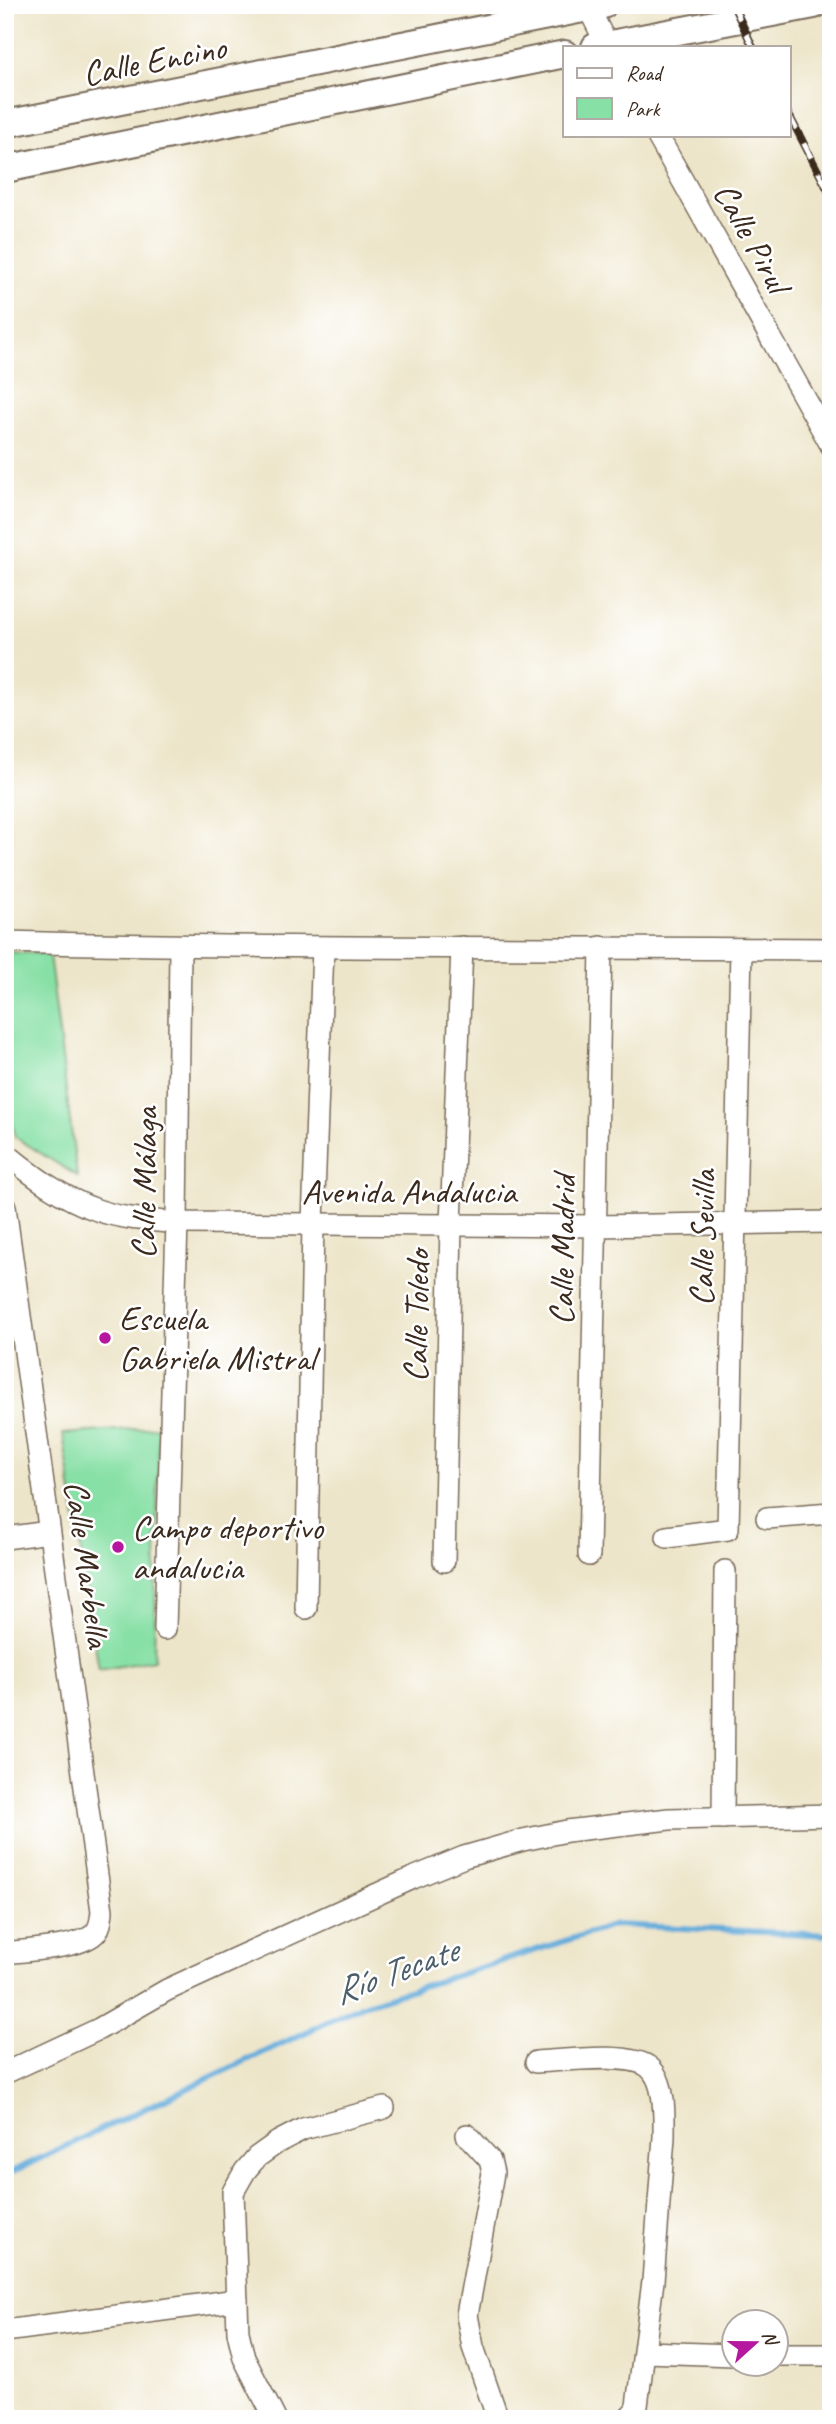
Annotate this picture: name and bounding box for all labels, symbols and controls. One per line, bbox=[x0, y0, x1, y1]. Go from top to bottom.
street label: Calle Encino bbox=[79, 24, 231, 96]
legend bbox=[563, 46, 790, 136]
text: Road bbox=[626, 60, 665, 86]
text: Park bbox=[626, 96, 661, 122]
street label: Calle Pirul bbox=[703, 175, 803, 305]
street label: Calle Málaga bbox=[121, 1105, 168, 1259]
street label: Calle Sevilla bbox=[679, 1168, 726, 1306]
street label: Avenida Andalucia bbox=[302, 1169, 519, 1214]
street label: Calle Madrid bbox=[539, 1169, 586, 1325]
street label: Calle Toledo bbox=[393, 1246, 440, 1382]
place label: Escuela Gabriela Mistral bbox=[119, 1296, 321, 1381]
marker: Escuela Gabriela Mistral bbox=[97, 1330, 113, 1346]
street label: Calle Marbella bbox=[54, 1478, 122, 1652]
place label: Campo deportivo andalucia bbox=[132, 1505, 325, 1590]
marker: Campo deportivo andalucia bbox=[110, 1539, 126, 1555]
water label: Río Tecate bbox=[327, 1924, 469, 2014]
north arrow bbox=[720, 2308, 790, 2378]
text: N bbox=[757, 2327, 784, 2350]

